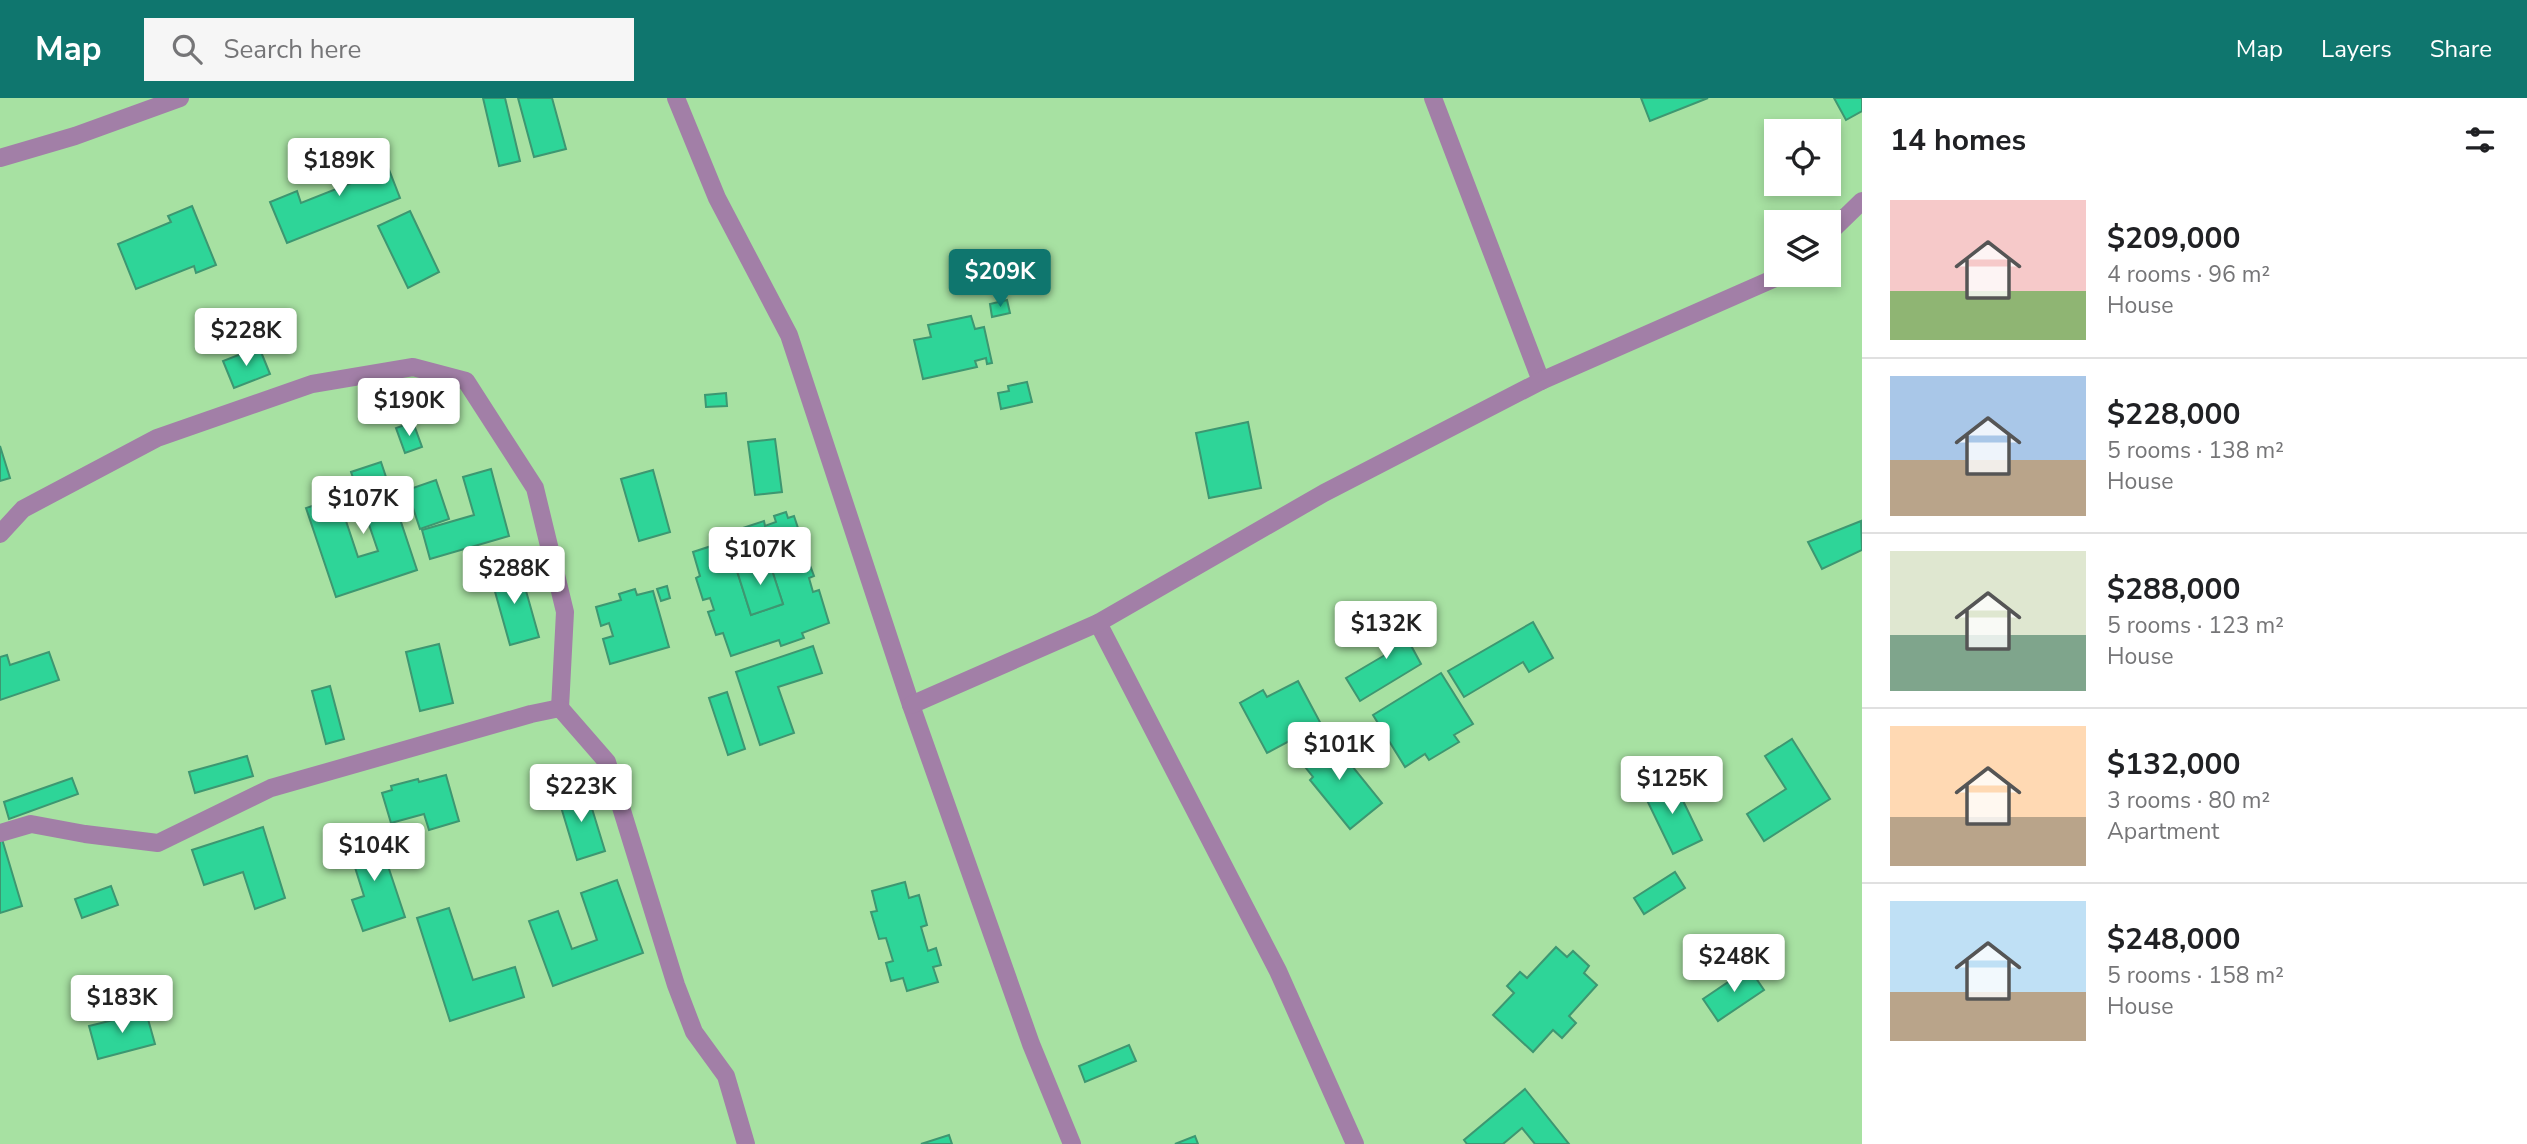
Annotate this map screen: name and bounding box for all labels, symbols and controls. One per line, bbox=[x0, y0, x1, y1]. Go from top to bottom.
search box bbox=[144, 18, 634, 81]
text: Map bbox=[35, 27, 102, 72]
icon: search bbox=[168, 30, 206, 68]
text: Search here bbox=[224, 32, 361, 67]
text: Map bbox=[2236, 33, 2283, 65]
text: Layers bbox=[2321, 33, 2392, 65]
text: Share bbox=[2430, 33, 2492, 65]
map controls bbox=[1764, 119, 1841, 287]
button: locate bbox=[1764, 119, 1841, 196]
text: 14 homes bbox=[1890, 120, 2026, 161]
icon: filters bbox=[2461, 121, 2499, 159]
pin: $189K bbox=[290, 139, 388, 198]
text: $189K bbox=[304, 145, 374, 176]
button: layers bbox=[1764, 210, 1841, 287]
text: $209,000 bbox=[2107, 218, 2240, 259]
icon: home bbox=[1946, 228, 2030, 312]
pin: $209K bbox=[951, 250, 1049, 309]
text: $209K bbox=[965, 256, 1035, 287]
text: 4 rooms · 96 m² bbox=[2107, 259, 2270, 290]
text: House bbox=[2107, 290, 2174, 321]
pin: $228K bbox=[197, 308, 295, 368]
text: $228K bbox=[211, 315, 281, 346]
pin: $190K bbox=[360, 378, 458, 438]
text: $190K bbox=[374, 385, 444, 416]
text: $228,000 bbox=[2107, 394, 2240, 435]
icon: home bbox=[1946, 404, 2030, 488]
text: 5 rooms · 138 m² bbox=[2107, 435, 2284, 466]
text: House bbox=[2107, 466, 2174, 497]
pin: $107K bbox=[314, 476, 412, 536]
text: $107K bbox=[328, 483, 398, 514]
pin: $107K bbox=[711, 528, 809, 587]
text: $107K bbox=[725, 534, 795, 565]
pin: $288K bbox=[465, 546, 563, 606]
text: $288K bbox=[479, 553, 549, 584]
text: $288,000 bbox=[2107, 569, 2240, 610]
icon: home bbox=[1946, 579, 2030, 663]
pin: $132K bbox=[1337, 602, 1435, 661]
text: $132K bbox=[1351, 608, 1421, 639]
text: 5 rooms · 123 m² bbox=[2107, 610, 2284, 641]
text: House bbox=[2107, 641, 2174, 672]
pin: $101K bbox=[1290, 722, 1388, 782]
text: $101K bbox=[1304, 729, 1374, 760]
text: $132,000 bbox=[2107, 744, 2240, 785]
icon: home bbox=[1946, 754, 2030, 838]
pin: $125K bbox=[1623, 756, 1721, 816]
text: $125K bbox=[1637, 763, 1707, 794]
pin: $223K bbox=[532, 764, 630, 824]
text: $223K bbox=[546, 771, 616, 802]
text: 3 rooms · 80 m² bbox=[2107, 785, 2270, 816]
text: Apartment bbox=[2107, 816, 2219, 847]
pin: $104K bbox=[325, 824, 423, 883]
text: $104K bbox=[339, 830, 409, 861]
text: $248,000 bbox=[2107, 919, 2240, 960]
icon: home bbox=[1946, 929, 2030, 1013]
pin: $248K bbox=[1685, 934, 1783, 994]
text: $248K bbox=[1699, 941, 1769, 972]
text: 5 rooms · 158 m² bbox=[2107, 960, 2284, 991]
pin: $183K bbox=[73, 976, 171, 1035]
text: $183K bbox=[87, 982, 157, 1013]
text: House bbox=[2107, 991, 2174, 1022]

